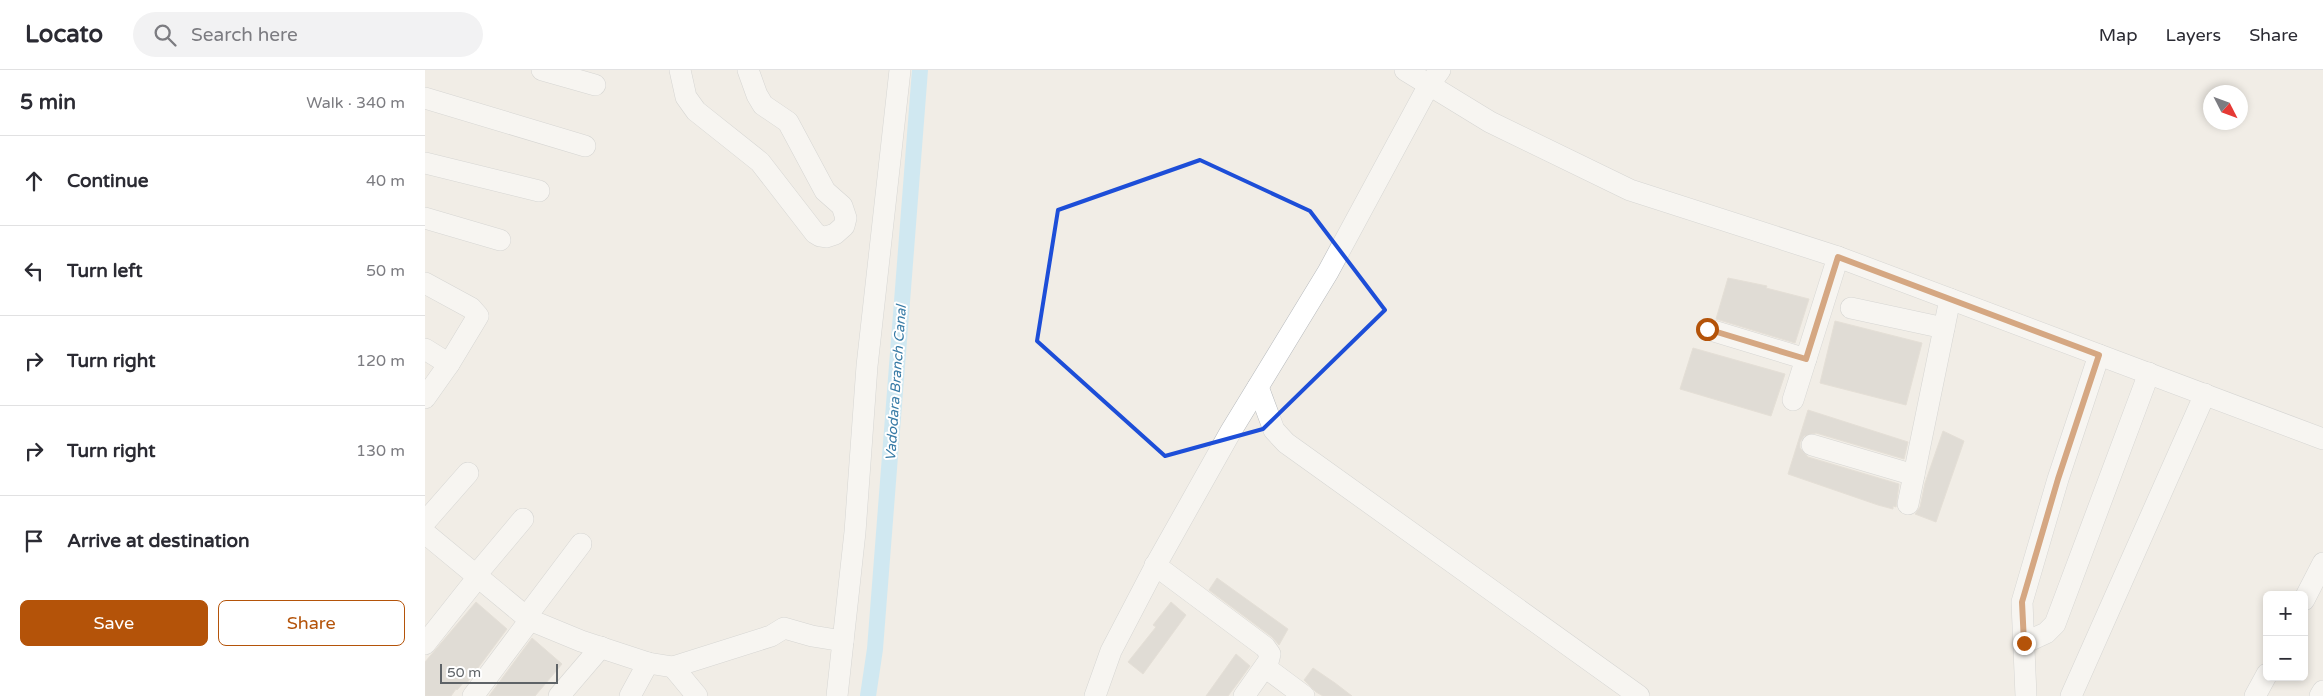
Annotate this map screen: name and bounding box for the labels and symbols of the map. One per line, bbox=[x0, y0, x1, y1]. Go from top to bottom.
north arrow bbox=[2203, 85, 2248, 130]
water label: Vadodara Branch Canal bbox=[882, 303, 910, 462]
route start bbox=[1696, 318, 1719, 341]
route end bbox=[2013, 632, 2036, 655]
scale bar bbox=[440, 661, 557, 684]

